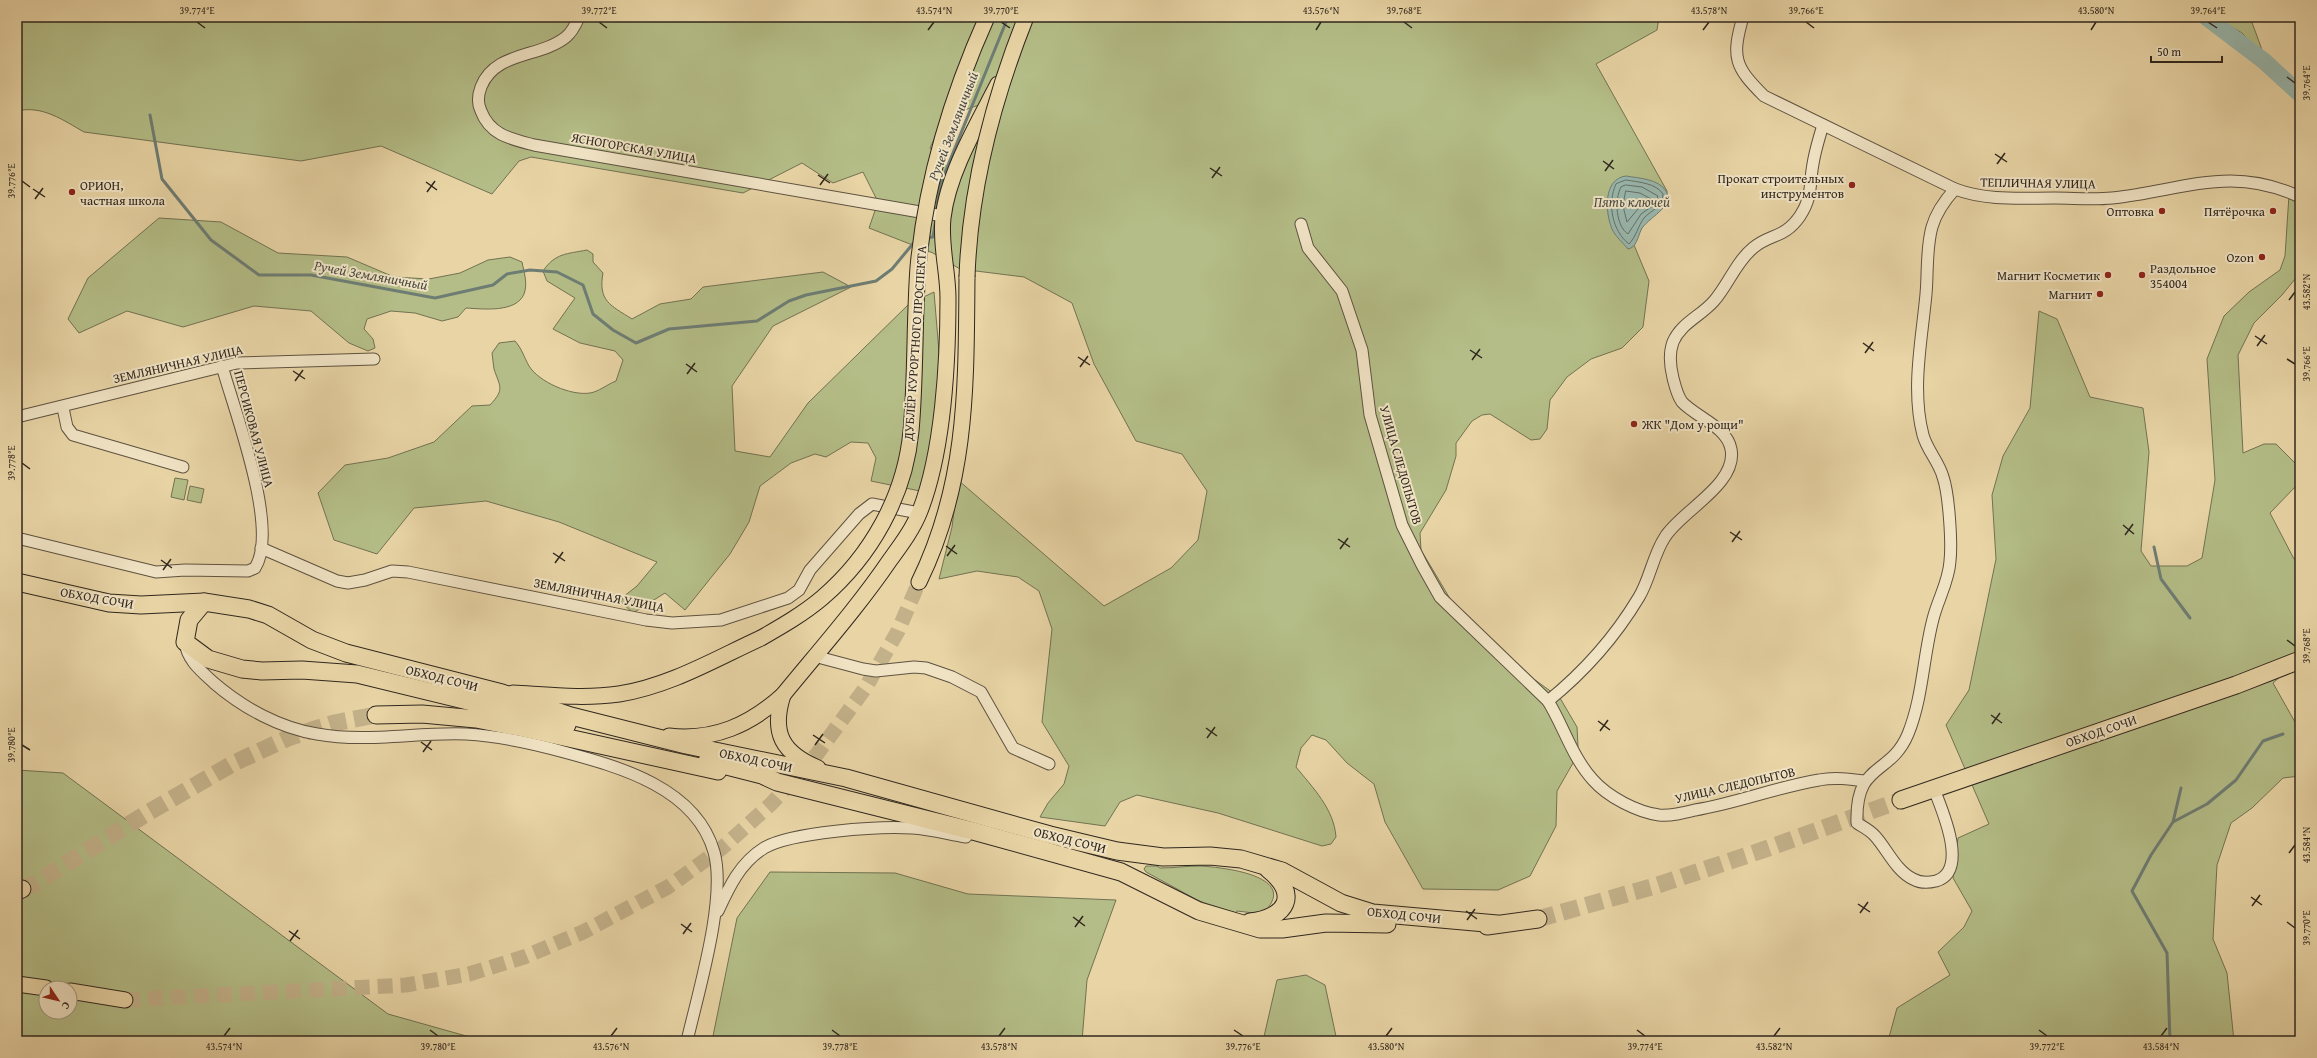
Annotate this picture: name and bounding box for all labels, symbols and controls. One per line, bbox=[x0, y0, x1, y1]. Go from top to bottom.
text: 39.774°E bbox=[179, 3, 215, 18]
text: 39.772°E bbox=[581, 3, 617, 18]
text: 43.574°N bbox=[916, 3, 953, 18]
text: 39.770°E bbox=[983, 3, 1019, 18]
text: 43.576°N bbox=[1303, 3, 1340, 18]
text: 39.768°E bbox=[1386, 3, 1422, 18]
text: 43.578°N bbox=[1691, 3, 1728, 18]
text: 39.766°E bbox=[1788, 3, 1824, 18]
text: 43.580°N bbox=[2078, 3, 2115, 18]
text: 39.764°E bbox=[2190, 3, 2226, 18]
scale bar bbox=[2151, 38, 2222, 64]
text: 50 m bbox=[2157, 43, 2181, 60]
text: 39.764°E bbox=[2299, 65, 2314, 101]
water label: Ручей Земляничный bbox=[923, 69, 983, 184]
street label: ЯСНОГОРСКАЯ УЛИЦА bbox=[569, 127, 698, 168]
text: 39.776°E bbox=[4, 163, 19, 199]
place label: Прокат строительных инструментов bbox=[1717, 169, 1844, 203]
street label: ТЕПЛИЧНАЯ УЛИЦА bbox=[1980, 172, 2096, 194]
place label: ОРИОН, частная школа bbox=[80, 176, 166, 210]
marker: Прокат строительных инструментов bbox=[1847, 180, 1857, 190]
marker: ОРИОН, частная школа bbox=[67, 187, 77, 197]
water label: Пять ключей bbox=[1594, 192, 1670, 212]
place label: Оптовка bbox=[2107, 202, 2155, 221]
place label: Пятёрочка bbox=[2204, 202, 2266, 221]
marker: Оптовка bbox=[2157, 206, 2167, 216]
marker: Пятёрочка bbox=[2268, 206, 2278, 216]
street label: ДУБЛЁР КУРОРТНОГО ПРОСПЕКТА bbox=[899, 245, 931, 442]
place label: Ozon bbox=[2226, 248, 2255, 267]
marker: Ozon bbox=[2257, 252, 2267, 262]
water label: Ручей Земляничный bbox=[312, 255, 429, 295]
place label: Раздольное 354004 bbox=[2150, 259, 2216, 293]
place label: Магнит Косметик bbox=[1997, 266, 2100, 285]
marker: Магнит Косметик bbox=[2103, 270, 2113, 280]
marker: Раздольное 354004 bbox=[2137, 270, 2147, 280]
text: 43.582°N bbox=[2299, 273, 2314, 310]
place label: Магнит bbox=[2049, 285, 2093, 304]
marker: Магнит bbox=[2095, 289, 2105, 299]
street label: ЗЕМЛЯНИЧНАЯ УЛИЦА bbox=[111, 340, 245, 388]
text: 39.766°E bbox=[2299, 346, 2314, 382]
street label: ПЕРСИКОВАЯ УЛИЦА bbox=[229, 368, 279, 490]
street label: УЛИЦА СЛЕДОПЫТОВ bbox=[1375, 403, 1427, 527]
place label: ЖК "Дом у рощи" bbox=[1641, 415, 1744, 434]
marker: ЖК "Дом у рощи" bbox=[1629, 419, 1639, 429]
text: 39.778°E bbox=[4, 445, 19, 481]
street label: ЗЕМЛЯНИЧНАЯ УЛИЦА bbox=[532, 573, 666, 617]
street label: ОБХОД СОЧИ bbox=[59, 582, 135, 614]
text: 39.768°E bbox=[2299, 628, 2314, 664]
street label: ОБХОД СОЧИ bbox=[404, 660, 480, 696]
street label: ОБХОД СОЧИ bbox=[2063, 710, 2139, 752]
text: 39.780°E bbox=[4, 727, 19, 763]
street label: ОБХОД СОЧИ bbox=[718, 743, 794, 777]
street label: УЛИЦА СЛЕДОПЫТОВ bbox=[1673, 762, 1797, 808]
street label: ОБХОД СОЧИ bbox=[1032, 822, 1108, 858]
text: 43.584°N bbox=[2299, 826, 2314, 863]
street label: ОБХОД СОЧИ bbox=[1366, 902, 1442, 928]
text: 39.770°E bbox=[2299, 910, 2314, 946]
north arrow bbox=[38, 980, 78, 1020]
text: С bbox=[58, 999, 75, 1013]
text: 43.574°N bbox=[206, 1039, 243, 1054]
text: 39.780°E bbox=[420, 1039, 456, 1054]
text: 43.576°N bbox=[593, 1039, 630, 1054]
text: 39.778°E bbox=[822, 1039, 858, 1054]
text: 43.578°N bbox=[981, 1039, 1018, 1054]
text: 39.776°E bbox=[1225, 1039, 1261, 1054]
text: 43.580°N bbox=[1368, 1039, 1405, 1054]
text: 39.774°E bbox=[1627, 1039, 1663, 1054]
text: 43.582°N bbox=[1756, 1039, 1793, 1054]
text: 39.772°E bbox=[2029, 1039, 2065, 1054]
text: 43.584°N bbox=[2143, 1039, 2180, 1054]

